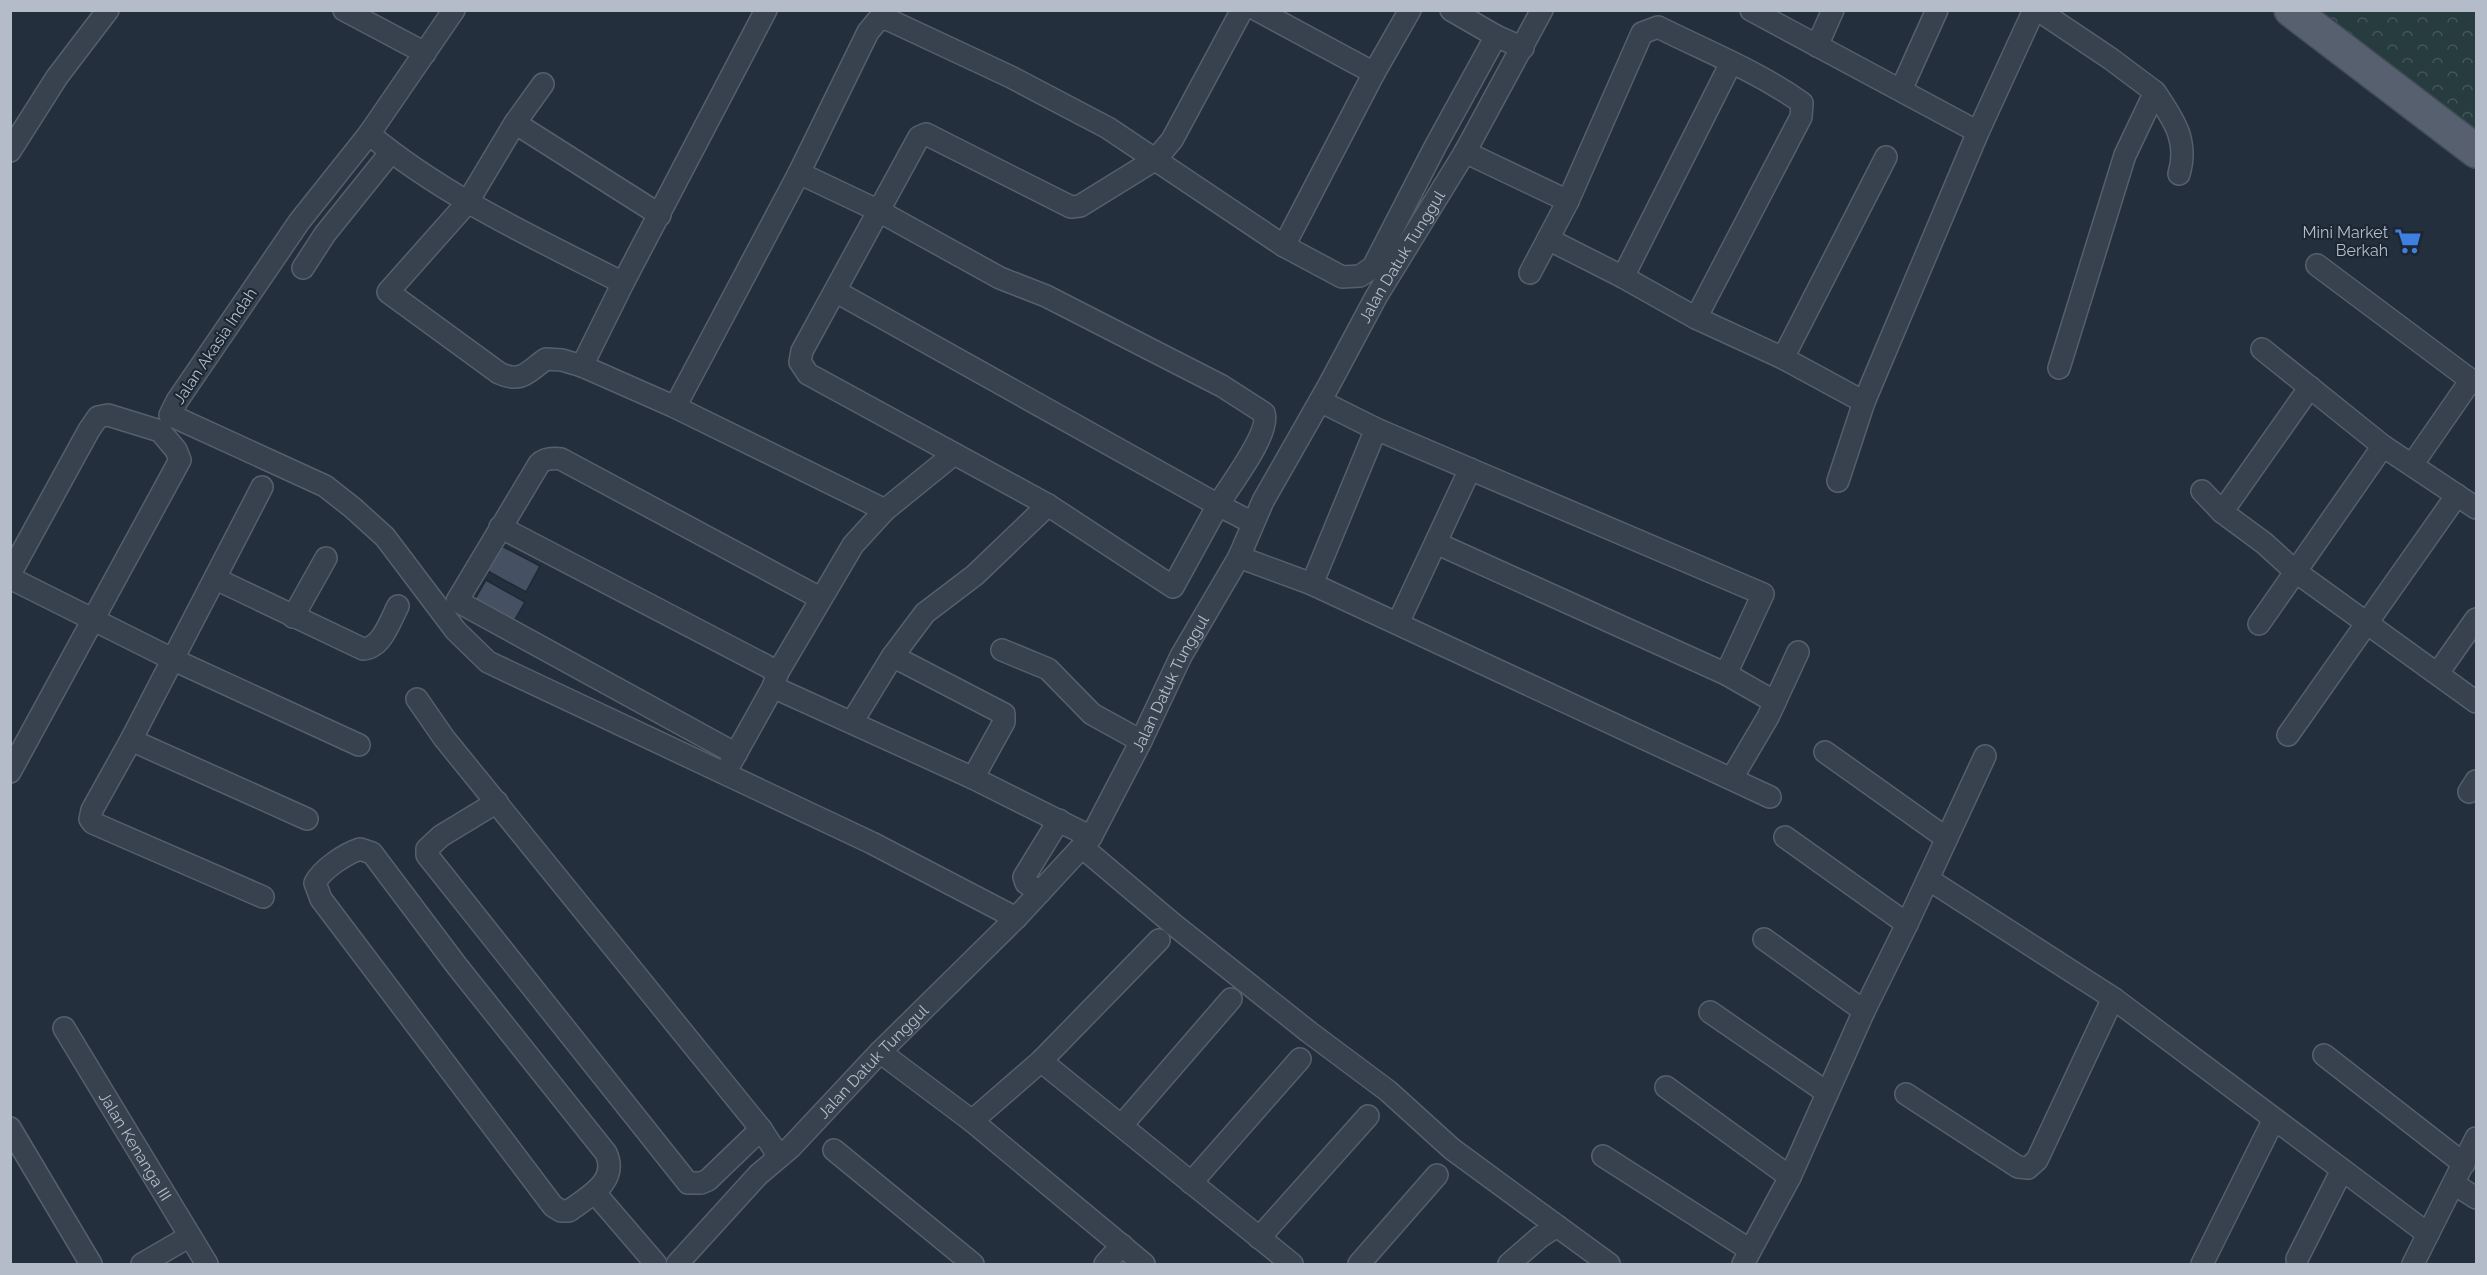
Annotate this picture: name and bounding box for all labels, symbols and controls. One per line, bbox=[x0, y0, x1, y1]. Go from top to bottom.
street label: Jalan Datuk Tunggul bbox=[1355, 186, 1449, 326]
place label: Mini Market Berkah bbox=[2303, 223, 2389, 260]
supermarket icon: Mini Market Berkah bbox=[2393, 226, 2423, 256]
street label: Jalan Akasia Indah bbox=[169, 284, 261, 408]
street label: Jalan Datuk Tunggul bbox=[1128, 611, 1213, 755]
street label: Jalan Datuk Tunggul bbox=[813, 1000, 932, 1122]
street label: Jalan Kenanga III bbox=[95, 1088, 176, 1204]

